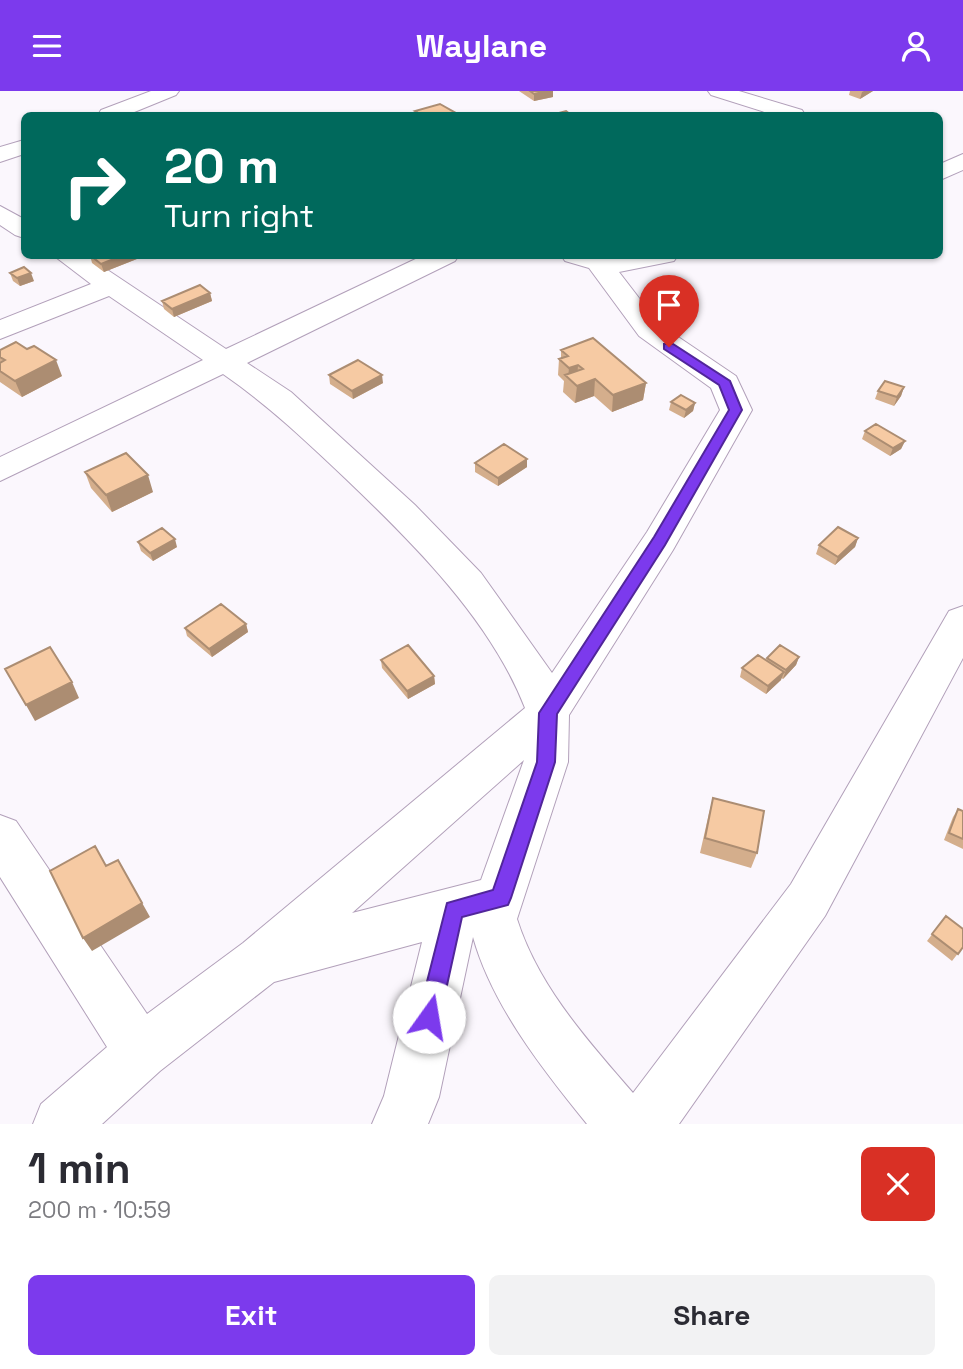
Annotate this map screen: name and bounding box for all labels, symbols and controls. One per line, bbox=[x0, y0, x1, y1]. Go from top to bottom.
text: Waylane bbox=[416, 26, 547, 66]
icon: menu bbox=[28, 27, 66, 65]
icon: person bbox=[897, 27, 935, 65]
text: 20 m bbox=[164, 135, 279, 197]
icon: right bbox=[49, 140, 140, 231]
text: Turn right bbox=[164, 196, 314, 236]
pin bbox=[639, 275, 699, 347]
icon: arrive bbox=[650, 286, 688, 324]
position arrow bbox=[392, 980, 466, 1054]
text: 1 min bbox=[28, 1142, 131, 1195]
button: close bbox=[861, 1147, 935, 1221]
text: 200 m · 10:59 bbox=[28, 1195, 171, 1225]
button: Exit bbox=[28, 1275, 475, 1355]
button: Share bbox=[489, 1275, 935, 1355]

